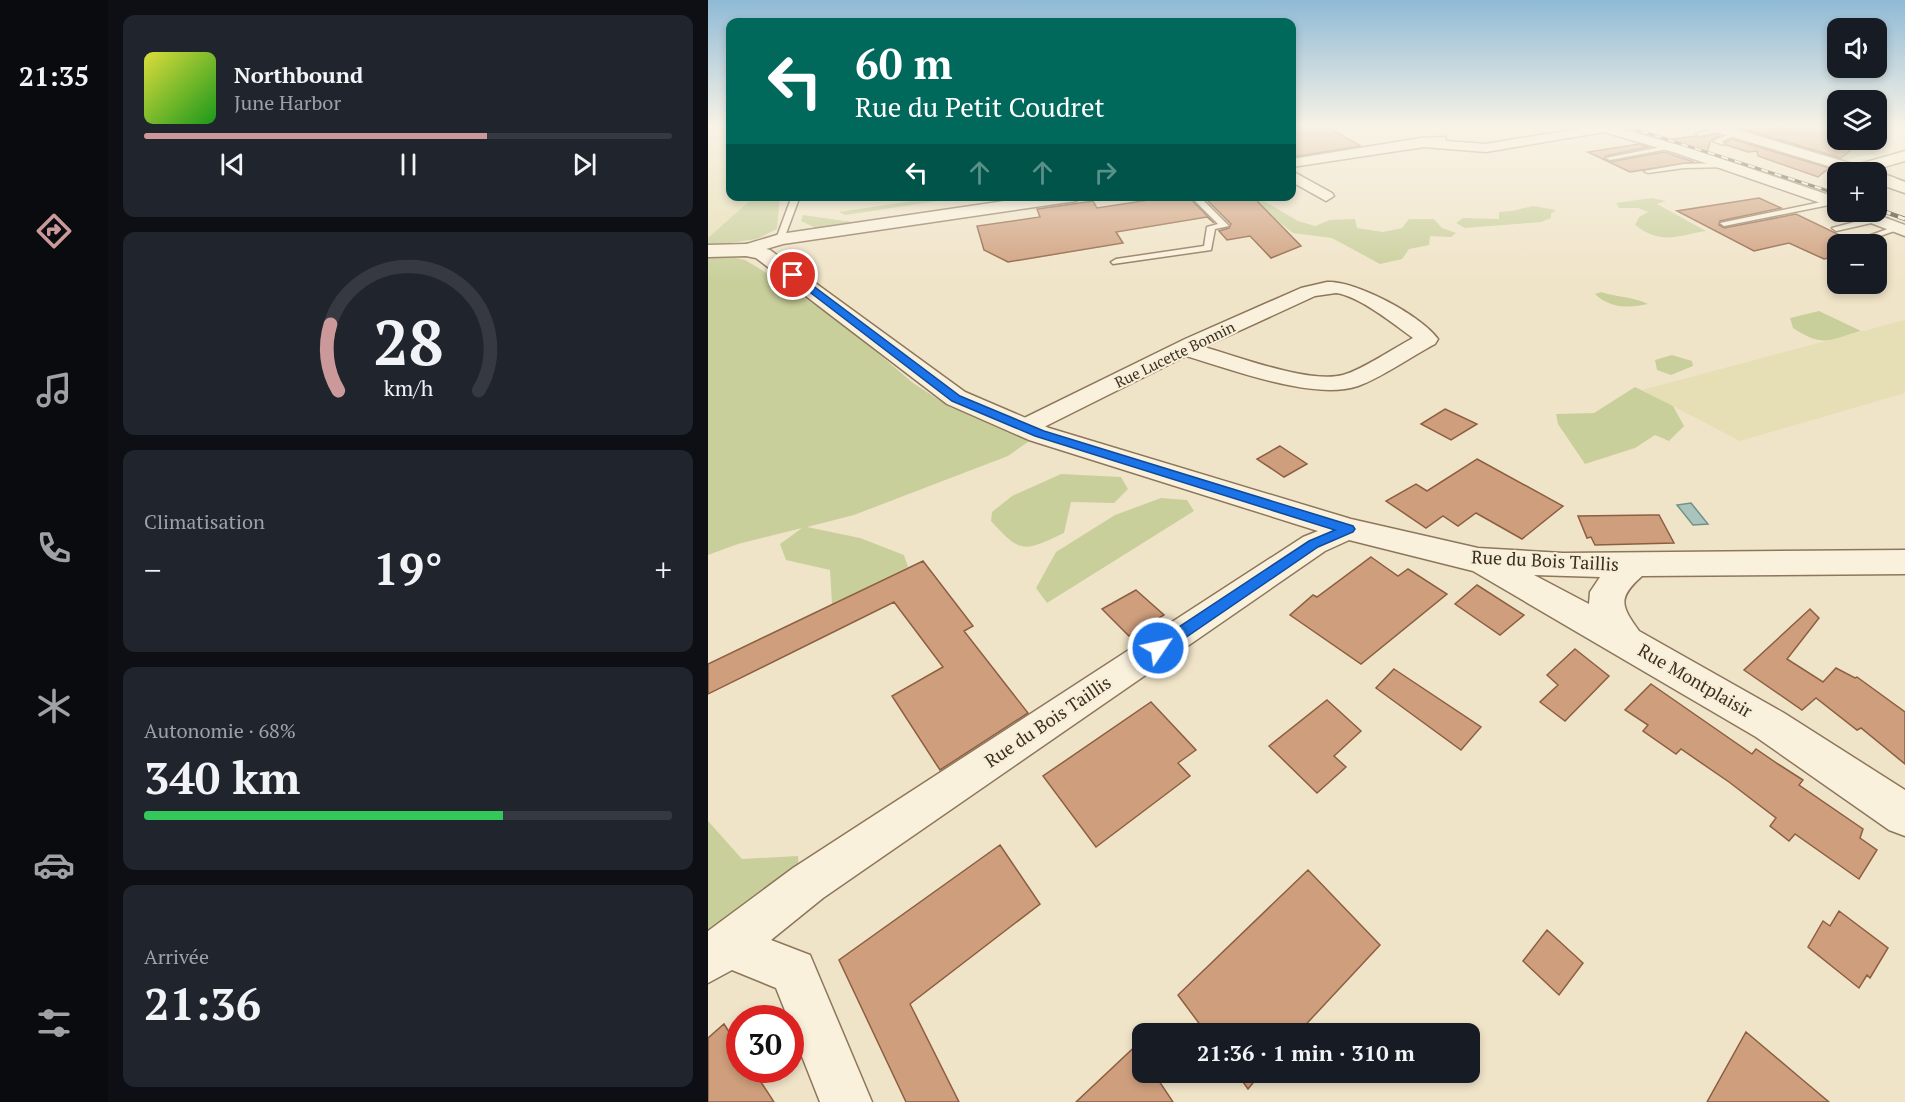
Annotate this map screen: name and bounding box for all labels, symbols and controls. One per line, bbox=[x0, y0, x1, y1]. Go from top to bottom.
map controls bbox=[1827, 18, 1887, 294]
button: sound bbox=[1827, 18, 1887, 78]
text: 60 m bbox=[855, 35, 953, 91]
icon: left bbox=[756, 42, 834, 120]
text: 21:35 bbox=[19, 58, 89, 94]
text: Northbound bbox=[234, 60, 363, 89]
text: June Harbor bbox=[234, 89, 341, 116]
text: Rue du Petit Coudret bbox=[855, 89, 1105, 125]
button: layers bbox=[1827, 90, 1887, 150]
icon: previous bbox=[216, 148, 249, 181]
icon: pause bbox=[392, 148, 425, 181]
icon: next bbox=[568, 148, 601, 181]
icon: left bbox=[900, 156, 933, 189]
icon: ahead bbox=[963, 156, 996, 189]
icon: ahead bbox=[1026, 156, 1059, 189]
icon: right bbox=[1089, 156, 1122, 189]
button: + bbox=[1827, 162, 1887, 222]
icon: directions bbox=[33, 210, 75, 252]
button: − bbox=[1827, 234, 1887, 294]
pin bbox=[767, 249, 818, 300]
icon: arrive bbox=[776, 258, 809, 291]
text: 28 bbox=[373, 300, 443, 383]
street label: Rue Lucette Bonnin bbox=[1111, 316, 1238, 392]
icon: music bbox=[33, 369, 75, 411]
text: km/h bbox=[383, 374, 433, 402]
text: Climatisation bbox=[144, 508, 265, 535]
icon: phone bbox=[33, 527, 75, 569]
text: 19° bbox=[373, 538, 443, 598]
street label: Rue du Bois Taillis bbox=[1471, 544, 1619, 576]
text: − bbox=[144, 548, 162, 591]
text: + bbox=[654, 548, 672, 591]
position arrow bbox=[1126, 616, 1190, 680]
street label: Rue Montplaisir bbox=[1634, 638, 1757, 723]
street label: Rue du Bois Taillis bbox=[980, 670, 1115, 772]
icon: climate bbox=[33, 685, 75, 727]
text: Autonomie · 68% bbox=[144, 717, 296, 744]
text: 340 km bbox=[144, 747, 300, 807]
icon: car bbox=[33, 844, 75, 886]
text: Arrivée bbox=[144, 943, 209, 970]
text: 21:36 bbox=[144, 973, 261, 1033]
icon: filters bbox=[33, 1002, 75, 1044]
speed limit sign: 30 bbox=[726, 1005, 804, 1083]
text: 21:36 · 1 min · 310 m bbox=[1197, 1038, 1415, 1067]

